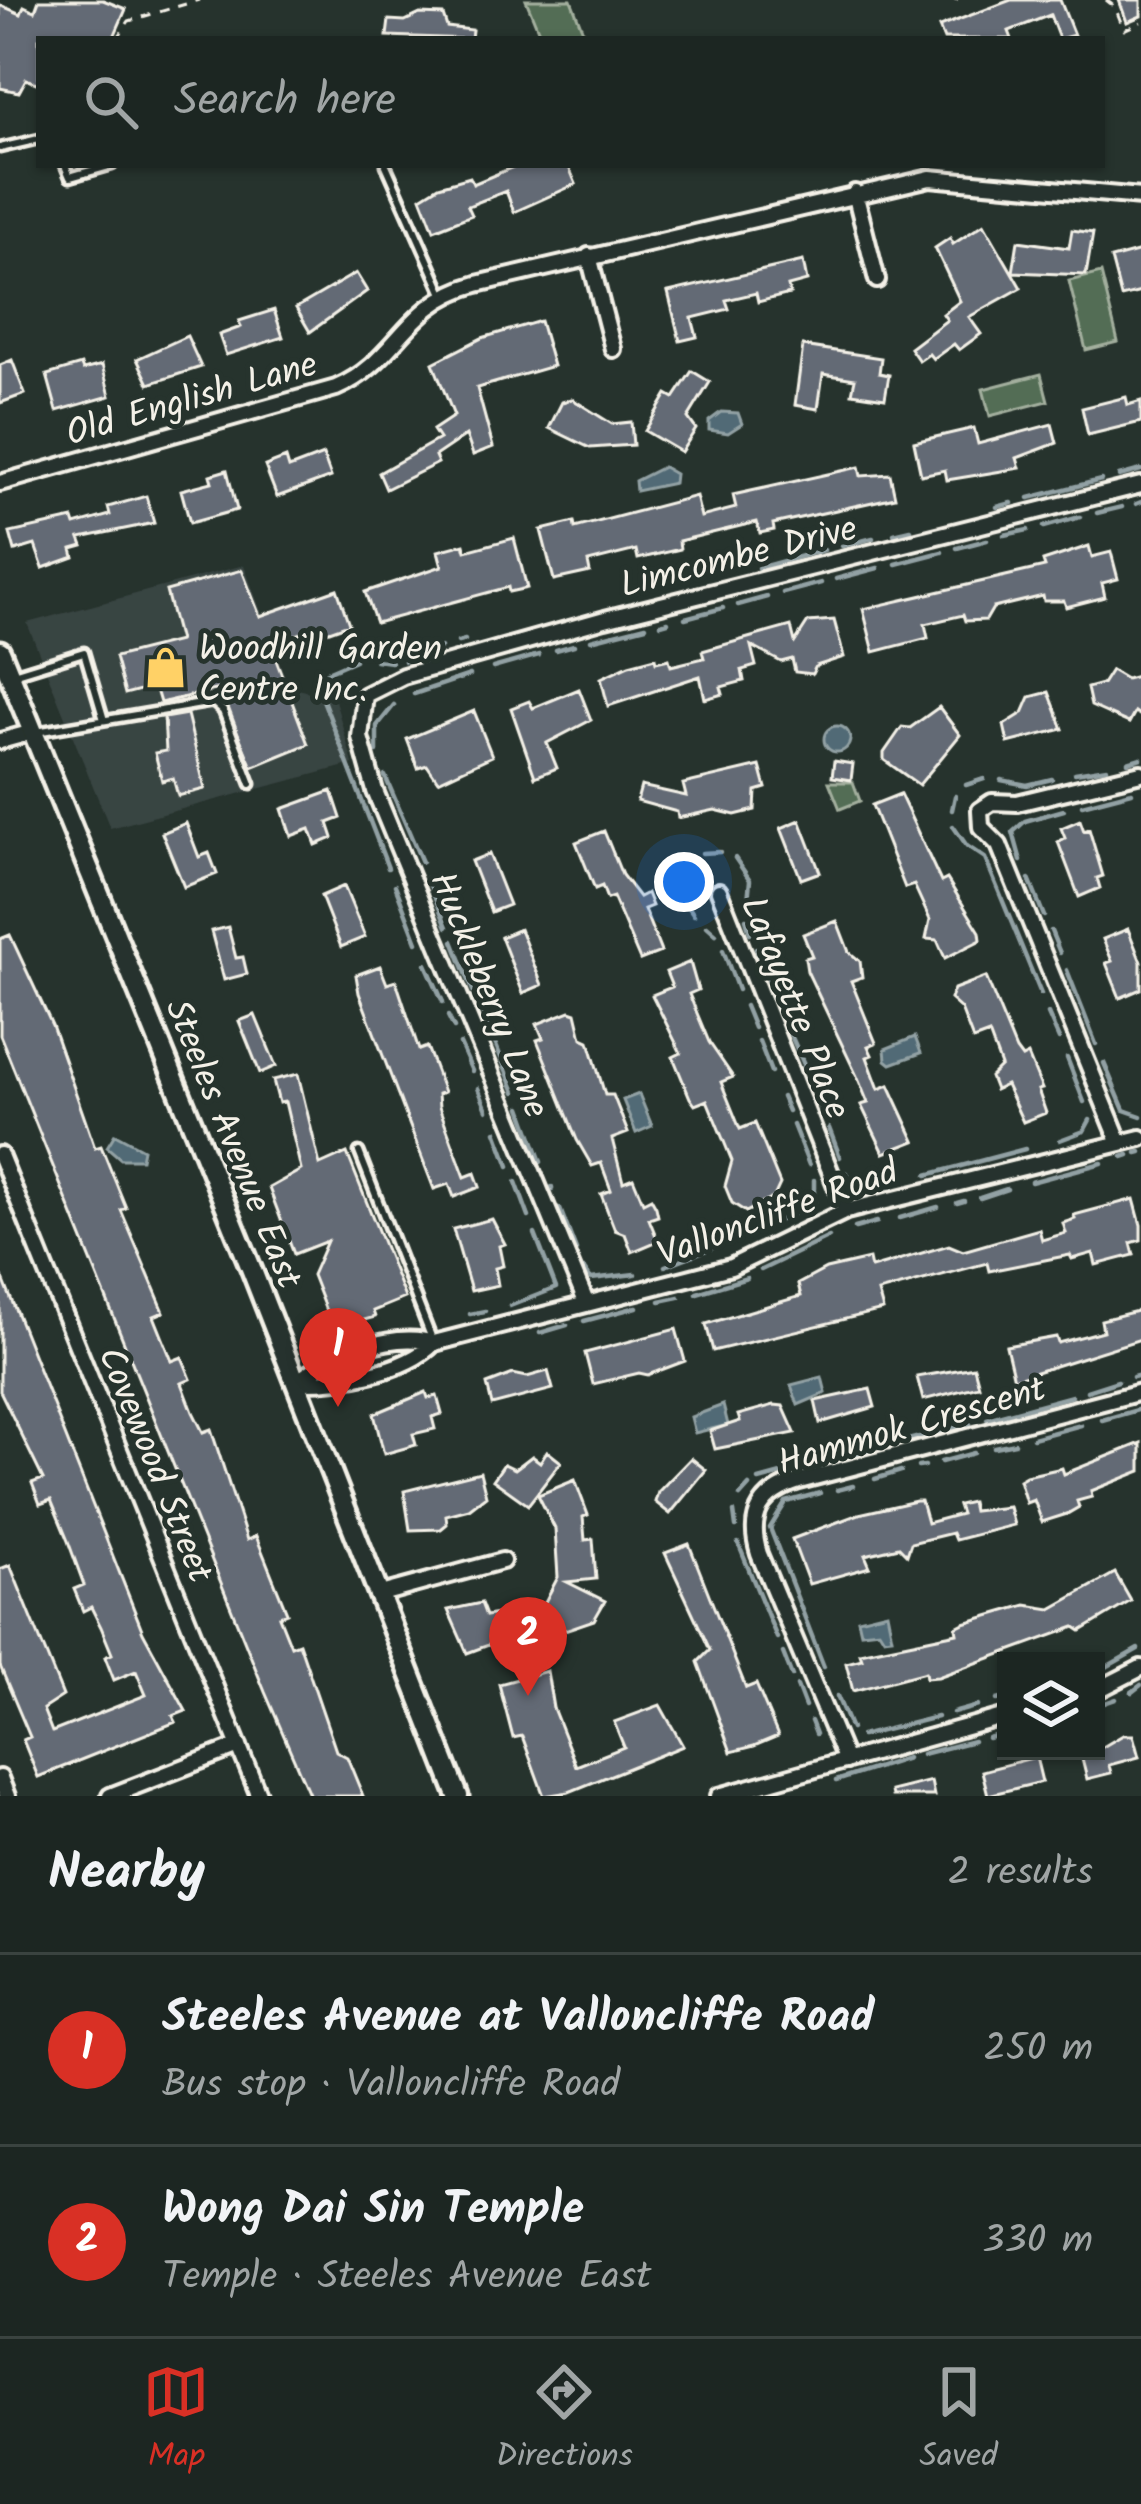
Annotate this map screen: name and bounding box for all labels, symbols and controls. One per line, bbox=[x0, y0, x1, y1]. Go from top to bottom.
search box bbox=[36, 36, 1105, 168]
text: Search here bbox=[174, 66, 396, 138]
icon: search bbox=[78, 69, 144, 135]
street label: Old English Lane bbox=[60, 337, 324, 463]
street label: Limcombe Drive bbox=[614, 501, 863, 615]
place label: Woodhill Garden Centre Inc. bbox=[199, 622, 442, 720]
shop icon: Woodhill Garden Centre Inc. bbox=[142, 645, 188, 691]
your location bbox=[654, 852, 714, 912]
street label: Huckleberry Lane bbox=[412, 863, 563, 1127]
street label: Lafayette Place bbox=[723, 888, 864, 1128]
street label: Steeles Avenue East bbox=[148, 991, 316, 1299]
street label: Valloncliffe Road bbox=[650, 1144, 908, 1284]
pin: 1 bbox=[299, 1308, 377, 1407]
street label: Covewood Street bbox=[81, 1339, 227, 1593]
street label: Hammok Crescent bbox=[771, 1362, 1054, 1493]
pin: 2 bbox=[489, 1597, 567, 1696]
map controls bbox=[997, 1652, 1105, 1760]
button: layers bbox=[997, 1652, 1105, 1760]
text: Nearby bbox=[48, 1834, 205, 1915]
text: 2 results bbox=[948, 1843, 1093, 1905]
text: Steeles Avenue at Valloncliffe Road bbox=[162, 1983, 874, 2055]
text: 1 bbox=[81, 2019, 93, 2081]
text: 250 m bbox=[983, 2019, 1093, 2081]
text: Bus stop · Valloncliffe Road bbox=[162, 2055, 620, 2117]
text: Wong Dai Sin Temple bbox=[162, 2175, 584, 2247]
text: 2 bbox=[76, 2211, 98, 2273]
text: 330 m bbox=[982, 2211, 1093, 2273]
text: Temple · Steeles Avenue East bbox=[162, 2247, 651, 2309]
tab: Map bbox=[143, 2359, 209, 2484]
tab: Directions bbox=[496, 2359, 633, 2484]
tab: Saved bbox=[919, 2359, 998, 2484]

